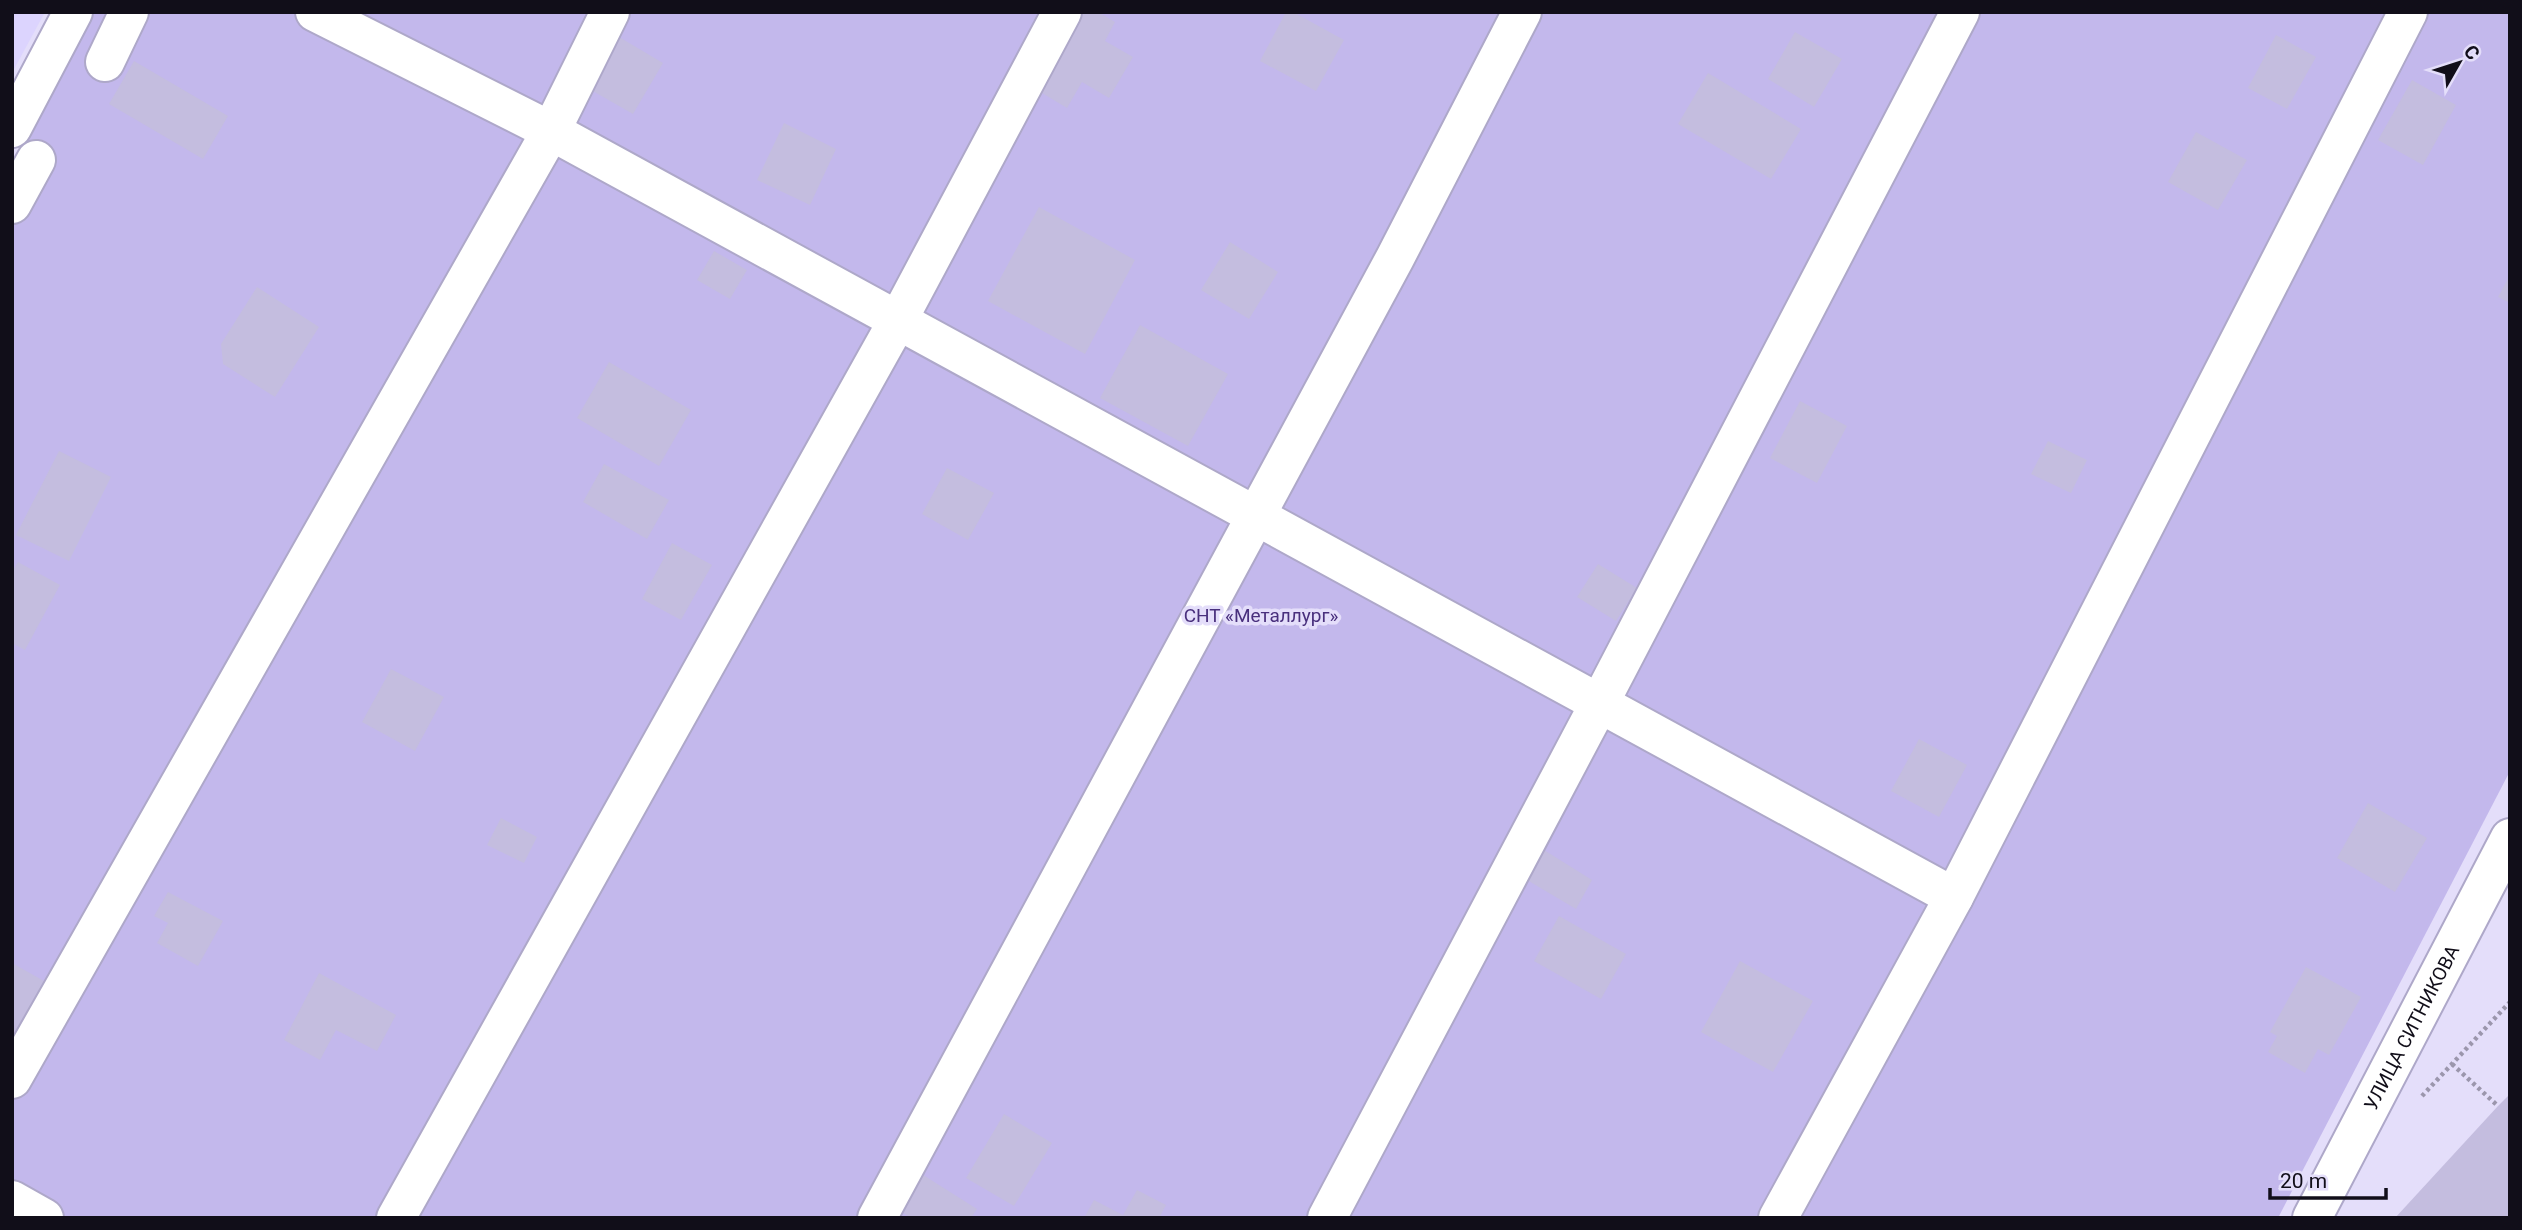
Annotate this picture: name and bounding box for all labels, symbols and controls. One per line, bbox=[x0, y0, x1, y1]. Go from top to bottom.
north arrow bbox=[2424, 28, 2494, 98]
text: С bbox=[2459, 41, 2485, 65]
park label: СНТ «Металлург» bbox=[1184, 604, 1338, 627]
street label: УЛИЦА СИТНИКОВА bbox=[2359, 940, 2464, 1114]
scale bar bbox=[2270, 1156, 2386, 1200]
text: 20 m bbox=[2280, 1169, 2327, 1193]

